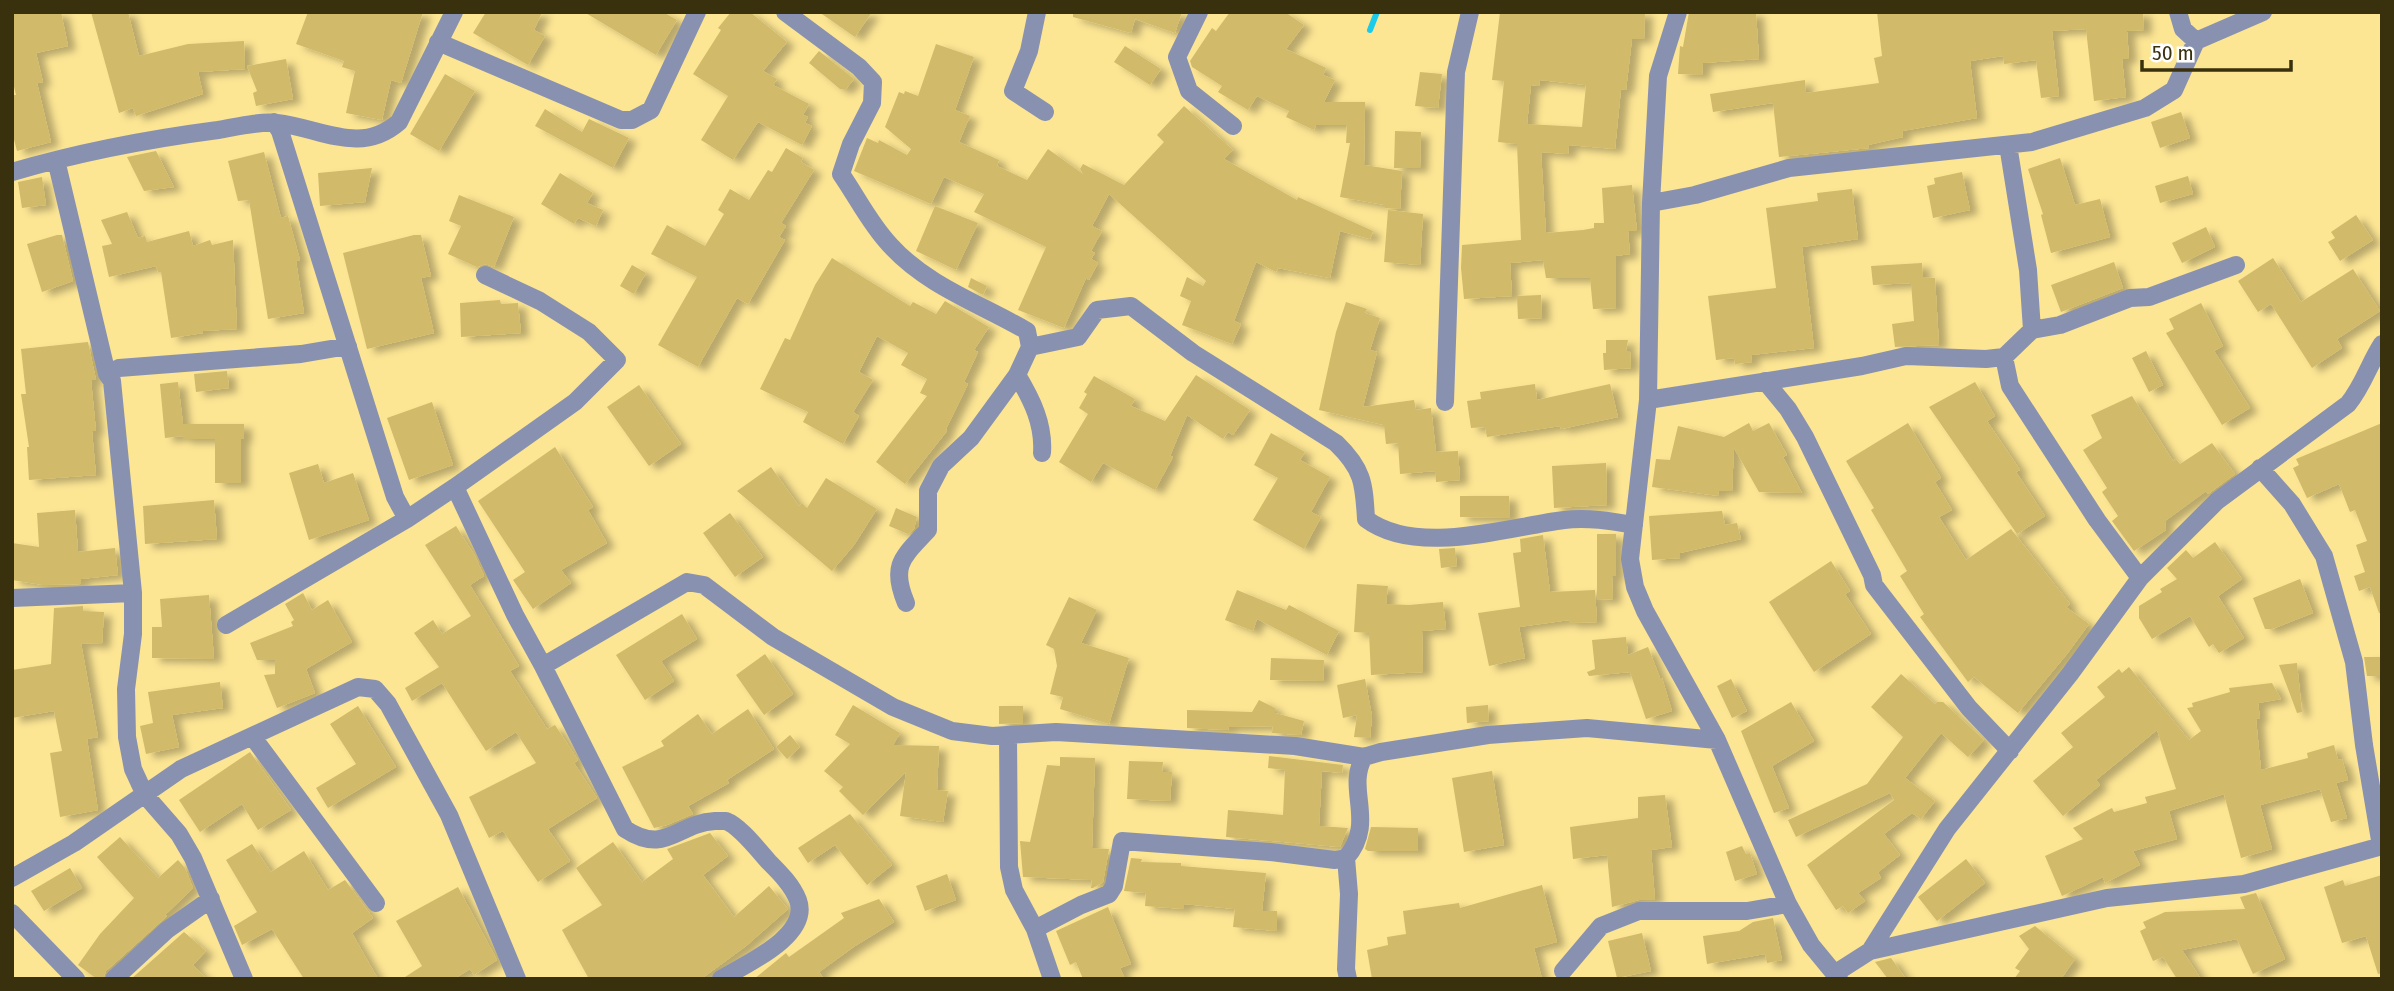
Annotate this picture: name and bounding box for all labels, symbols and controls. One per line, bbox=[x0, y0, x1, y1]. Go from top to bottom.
scale bar bbox=[2142, 28, 2291, 72]
text: 50 m bbox=[2152, 40, 2194, 66]

